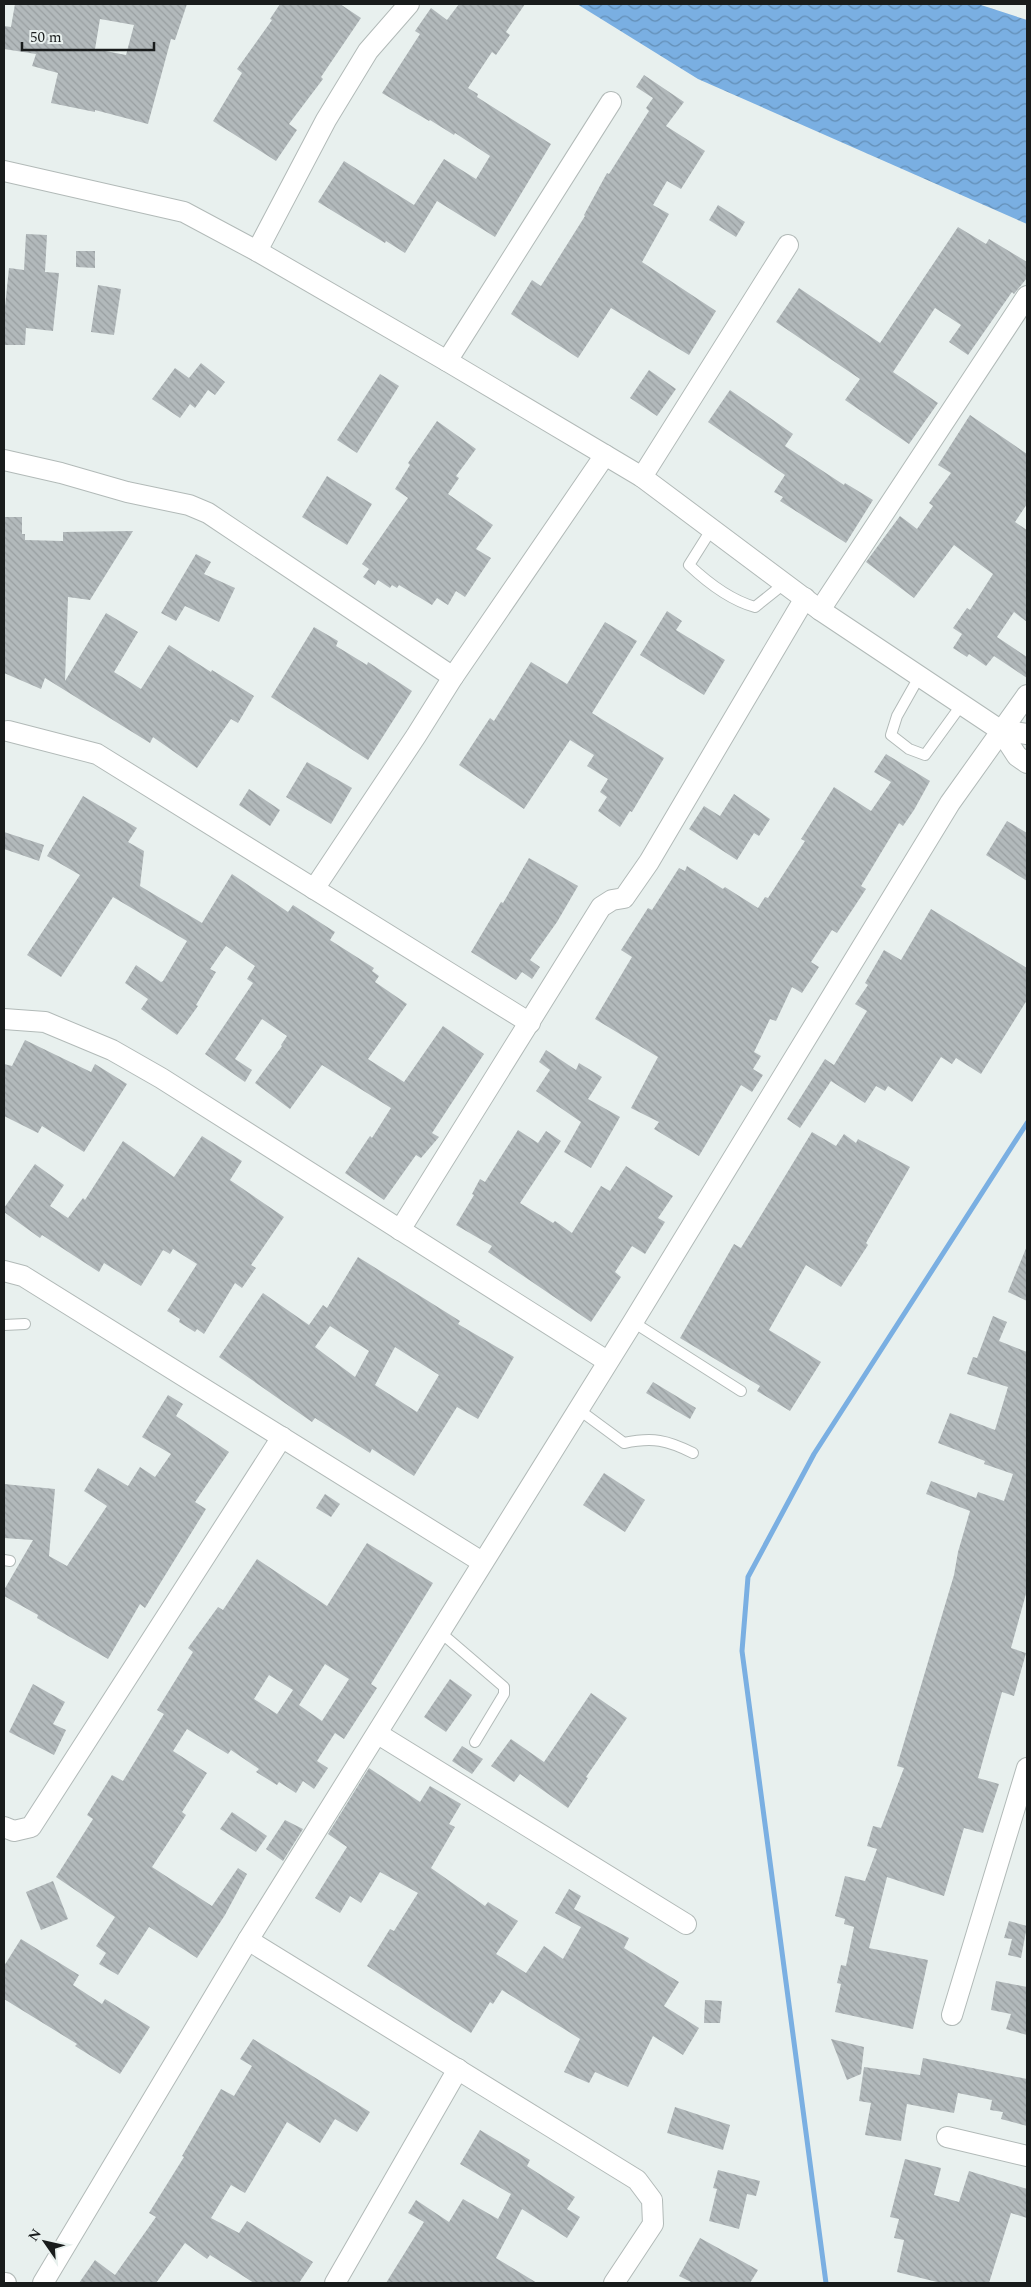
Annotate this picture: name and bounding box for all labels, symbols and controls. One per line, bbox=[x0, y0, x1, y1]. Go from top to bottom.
scale bar bbox=[22, 20, 155, 52]
text: 50 m bbox=[30, 26, 62, 49]
north arrow bbox=[20, 2217, 70, 2267]
text: N bbox=[23, 2224, 47, 2246]

